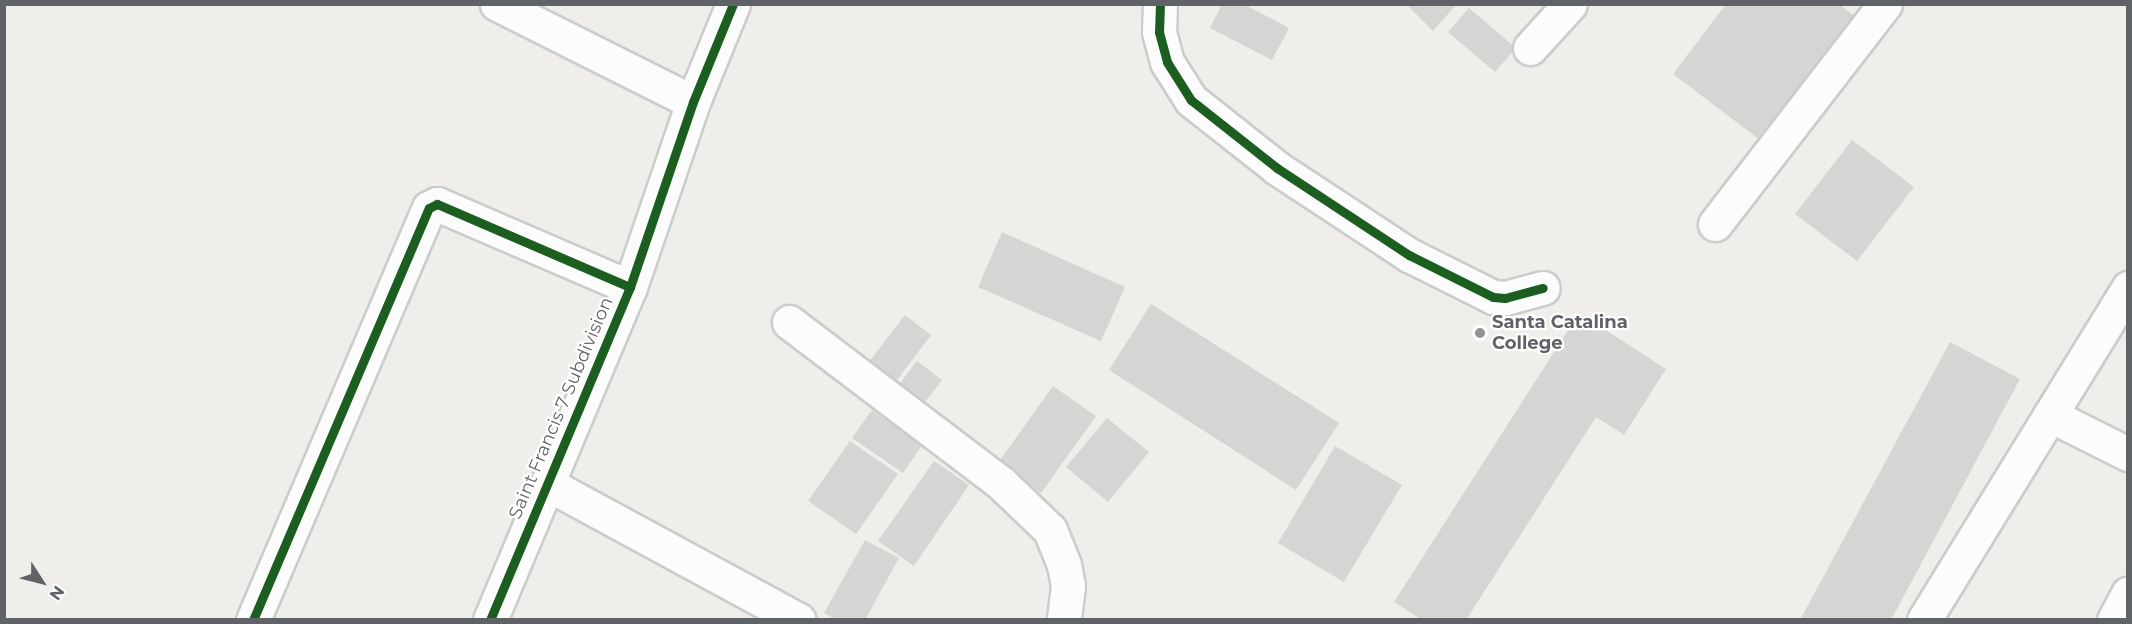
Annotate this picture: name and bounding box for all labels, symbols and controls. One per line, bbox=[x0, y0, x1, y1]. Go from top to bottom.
street label: Saint Francis 7 Subdivision bbox=[504, 294, 618, 522]
place label: Santa Catalina College bbox=[1492, 312, 1628, 354]
marker: Santa Catalina College bbox=[1473, 326, 1487, 340]
north arrow bbox=[12, 552, 72, 612]
text: N bbox=[45, 582, 68, 604]

